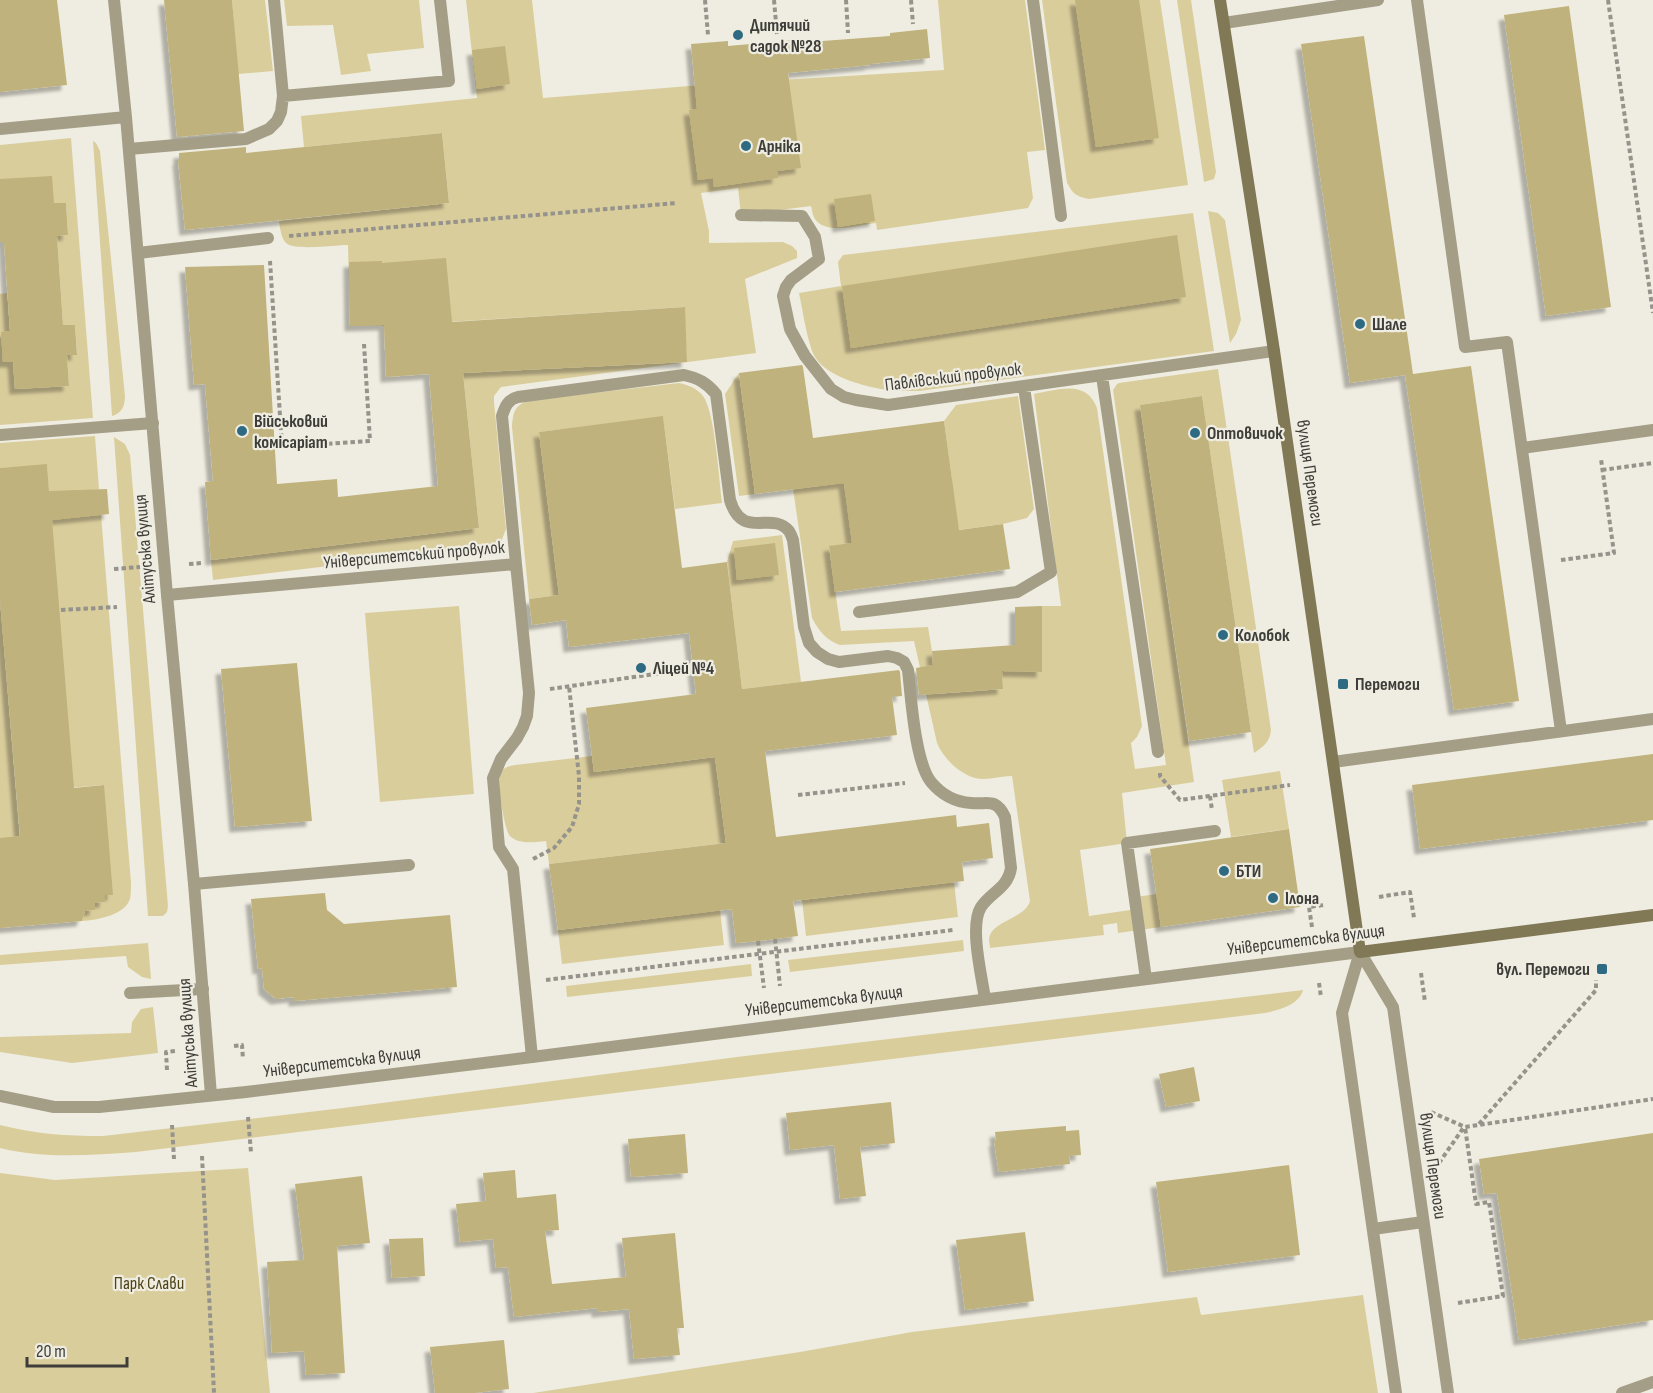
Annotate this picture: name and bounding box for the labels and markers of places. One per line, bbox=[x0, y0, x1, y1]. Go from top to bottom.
place label: Дитячий садок №28 bbox=[750, 15, 821, 57]
marker: Дитячий садок №28 bbox=[731, 28, 745, 42]
place label: Арніка bbox=[757, 136, 801, 157]
marker: Арніка bbox=[739, 139, 753, 153]
place label: Шале bbox=[1372, 314, 1407, 335]
marker: Шале bbox=[1353, 317, 1367, 331]
place label: Військовий комісаріат bbox=[254, 411, 328, 453]
place label: Оптовичок bbox=[1207, 423, 1283, 444]
marker: Військовий комісаріат bbox=[235, 424, 249, 438]
marker: Оптовичок bbox=[1188, 426, 1202, 440]
place label: Колобок bbox=[1235, 625, 1290, 646]
marker: Колобок bbox=[1216, 628, 1230, 642]
place label: Ліцей №4 bbox=[652, 658, 715, 679]
marker: Ліцей №4 bbox=[634, 661, 648, 675]
place label: Перемоги bbox=[1355, 674, 1420, 695]
marker: Перемоги bbox=[1336, 677, 1350, 691]
place label: БТИ bbox=[1236, 861, 1261, 882]
marker: БТИ bbox=[1217, 864, 1231, 878]
place label: Ілона bbox=[1285, 888, 1319, 909]
marker: Ілона bbox=[1266, 891, 1280, 905]
place label: вул. Перемоги bbox=[1496, 959, 1590, 980]
marker: вул. Перемоги bbox=[1595, 962, 1609, 976]

